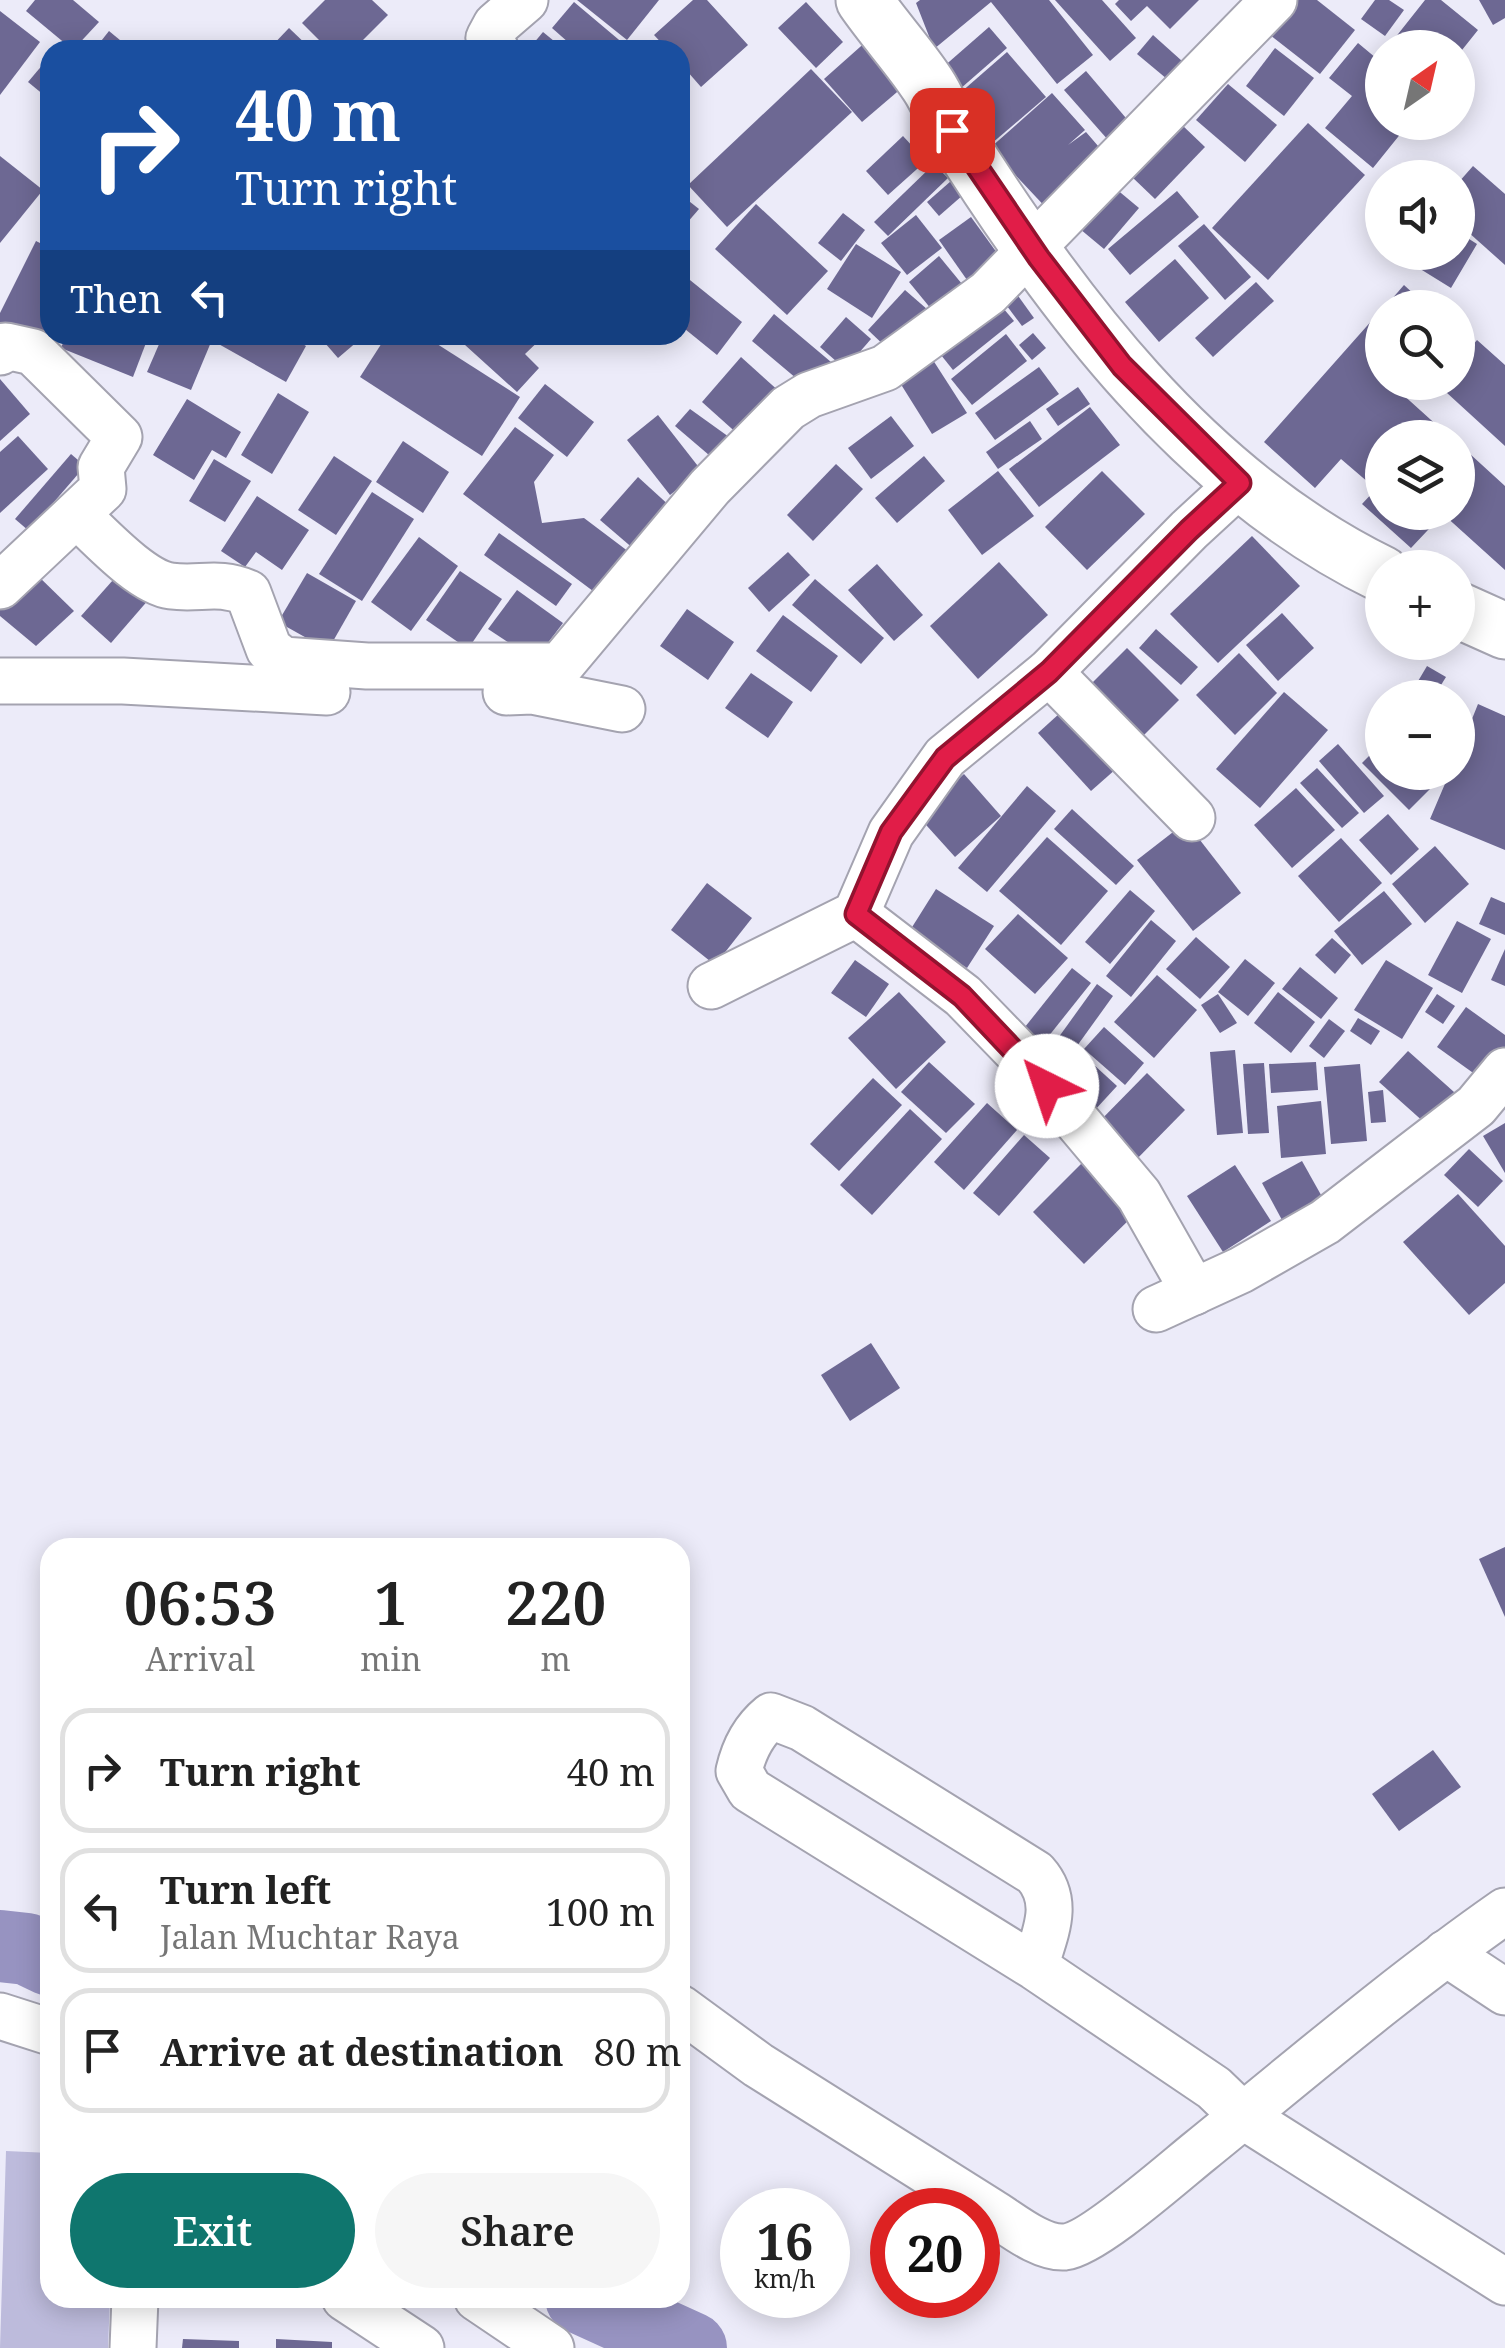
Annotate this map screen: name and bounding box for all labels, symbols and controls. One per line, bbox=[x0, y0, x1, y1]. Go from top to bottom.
north arrow bbox=[1365, 30, 1475, 140]
map controls bbox=[1365, 30, 1475, 790]
text: 40 m bbox=[235, 66, 401, 162]
icon: right bbox=[70, 80, 200, 210]
pin bbox=[910, 88, 995, 173]
icon: arrive bbox=[925, 103, 980, 158]
text: Turn right bbox=[235, 157, 457, 218]
button: sound bbox=[1365, 160, 1475, 270]
icon: left bbox=[182, 270, 237, 325]
text: Then bbox=[70, 272, 162, 324]
button: search bbox=[1365, 290, 1475, 400]
button: layers bbox=[1365, 420, 1475, 530]
button: + bbox=[1365, 550, 1475, 660]
button: − bbox=[1365, 680, 1475, 790]
position arrow bbox=[995, 1034, 1099, 1138]
text: 06:53 bbox=[124, 1561, 277, 1643]
text: 1 bbox=[374, 1561, 408, 1643]
text: 220 bbox=[505, 1561, 606, 1643]
text: Arrival bbox=[145, 1637, 255, 1680]
text: min bbox=[360, 1637, 421, 1680]
text: m bbox=[541, 1637, 571, 1680]
icon: right bbox=[75, 1743, 130, 1798]
text: Turn right bbox=[160, 1745, 361, 1797]
text: 40 m bbox=[567, 1745, 655, 1797]
text: Turn left bbox=[160, 1863, 331, 1915]
icon: left bbox=[75, 1883, 130, 1938]
text: 100 m bbox=[545, 1885, 655, 1937]
text: Jalan Muchtar Raya bbox=[160, 1915, 460, 1958]
icon: arrive bbox=[75, 2023, 130, 2078]
text: Arrive at destination bbox=[160, 2025, 564, 2077]
text: 80 m bbox=[594, 2025, 682, 2077]
button: Exit bbox=[70, 2173, 355, 2288]
button: Share bbox=[375, 2173, 660, 2288]
speed limit sign: 20 bbox=[870, 2188, 1000, 2318]
text: 16 bbox=[757, 2207, 813, 2275]
text: km/h bbox=[754, 2261, 816, 2295]

